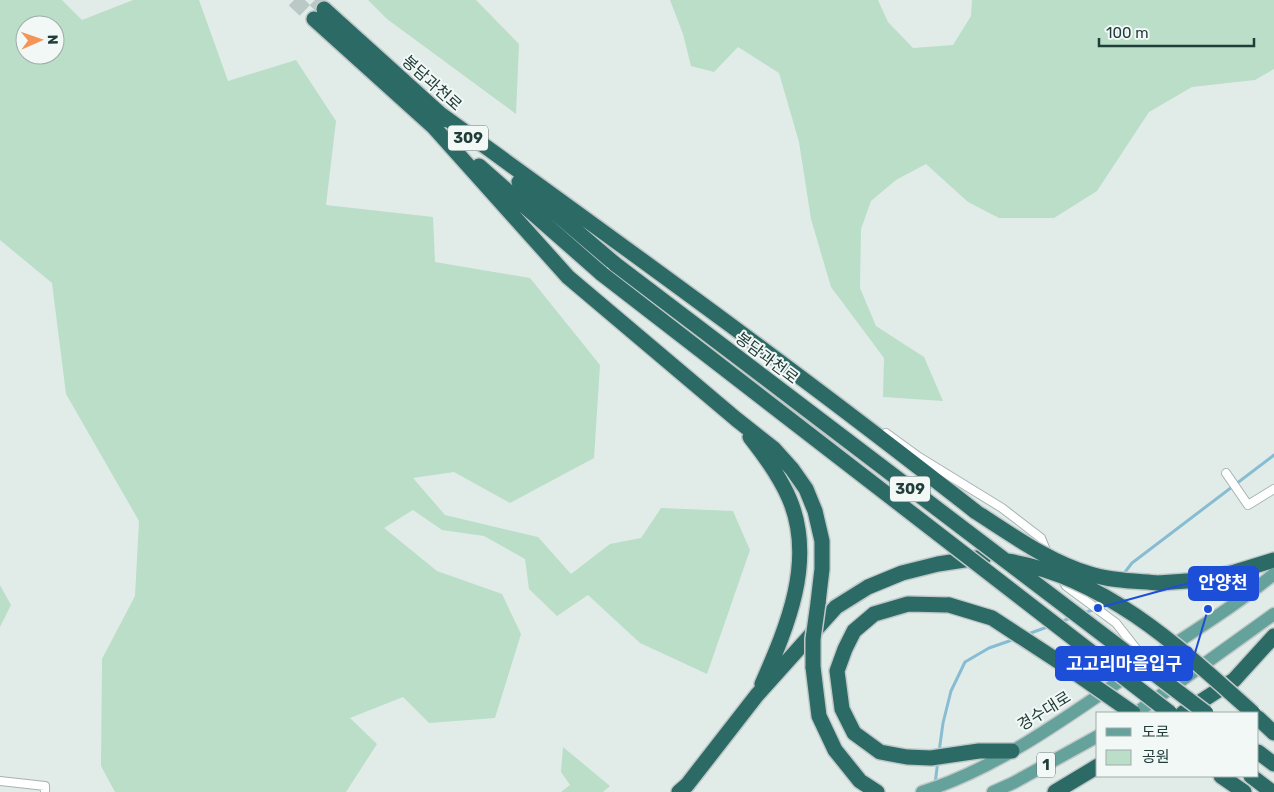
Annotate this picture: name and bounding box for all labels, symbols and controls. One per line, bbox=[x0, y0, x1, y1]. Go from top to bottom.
north arrow bbox=[15, 15, 65, 65]
scale bar bbox=[1099, 15, 1254, 47]
text: 100 m bbox=[1106, 24, 1148, 42]
text: N bbox=[44, 34, 61, 45]
street label: 봉담과천로 bbox=[398, 51, 466, 115]
road number: 309 bbox=[448, 126, 488, 150]
street label: 봉담과천로 bbox=[732, 328, 802, 388]
road number: 309 bbox=[890, 476, 930, 502]
callout: 안양천 bbox=[1189, 567, 1258, 600]
text: 안양천 bbox=[1198, 572, 1248, 594]
callout: 고고리마을입구 bbox=[1056, 647, 1192, 680]
text: 고고리마을입구 bbox=[1066, 653, 1182, 675]
street label: 경수대로 bbox=[1014, 687, 1074, 735]
legend bbox=[1096, 712, 1259, 777]
text: 도로 bbox=[1142, 723, 1170, 741]
text: 공원 bbox=[1142, 748, 1170, 766]
road number: 1 bbox=[1037, 752, 1055, 778]

